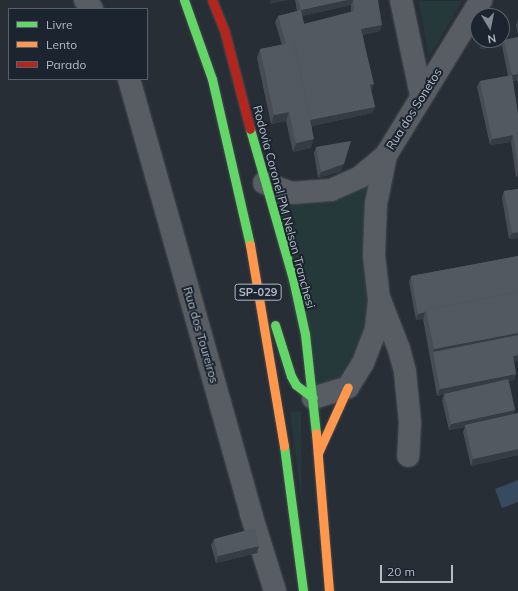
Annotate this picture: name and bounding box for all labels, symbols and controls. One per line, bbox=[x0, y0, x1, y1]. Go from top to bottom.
legend bbox=[8, 8, 148, 80]
north arrow bbox=[470, 8, 510, 48]
text: Livre bbox=[46, 17, 73, 32]
text: N bbox=[487, 31, 497, 46]
text: Lento bbox=[46, 37, 77, 52]
text: Parado bbox=[46, 57, 86, 72]
street label: Rua dos Sonetos bbox=[383, 66, 445, 152]
street label: Rodovia Coronel PM Nelson Tranchesi bbox=[250, 104, 318, 310]
road number: SP-029 bbox=[234, 283, 282, 301]
street label: Rua dos Toureiros bbox=[180, 285, 222, 385]
scale bar bbox=[382, 557, 455, 583]
text: 20 m bbox=[387, 564, 415, 579]

